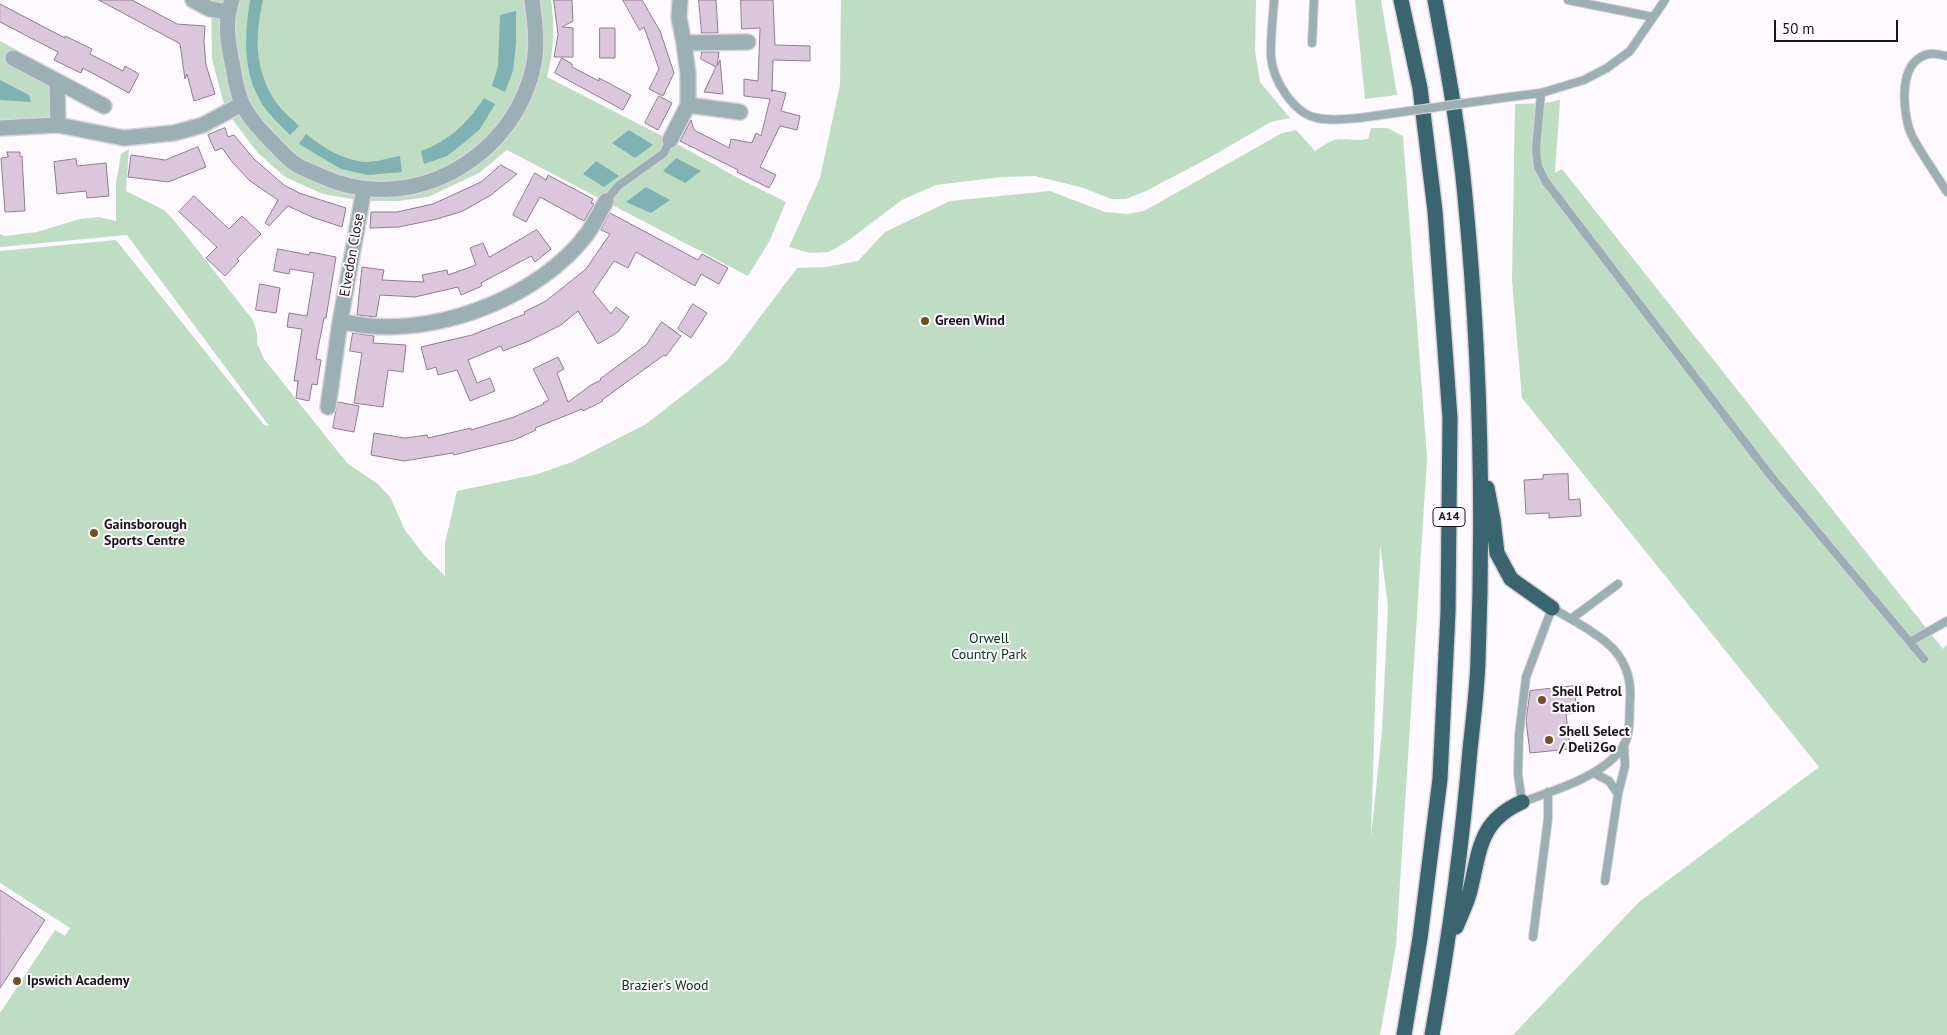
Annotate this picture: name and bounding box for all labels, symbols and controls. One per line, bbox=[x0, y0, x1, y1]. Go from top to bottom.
scale bar bbox=[1777, 10, 1901, 42]
text: 50 m bbox=[1782, 19, 1815, 38]
street label: Elvedon Close bbox=[336, 212, 368, 298]
place label: Green Wind bbox=[935, 313, 1005, 329]
marker: Green Wind bbox=[919, 315, 931, 327]
road number: A14 bbox=[1433, 508, 1465, 526]
place label: Gainsborough Sports Centre bbox=[104, 517, 187, 550]
marker: Gainsborough Sports Centre bbox=[88, 527, 100, 539]
park label: Orwell Country Park bbox=[951, 631, 1027, 664]
place label: Shell Petrol Station bbox=[1552, 684, 1622, 716]
marker: Shell Petrol Station bbox=[1536, 694, 1548, 706]
place label: Shell Select / Deli2Go bbox=[1559, 724, 1630, 756]
marker: Shell Select / Deli2Go bbox=[1543, 734, 1555, 746]
place label: Ipswich Academy bbox=[27, 973, 129, 989]
marker: Ipswich Academy bbox=[11, 975, 23, 987]
park label: Brazier's Wood bbox=[621, 978, 709, 994]

